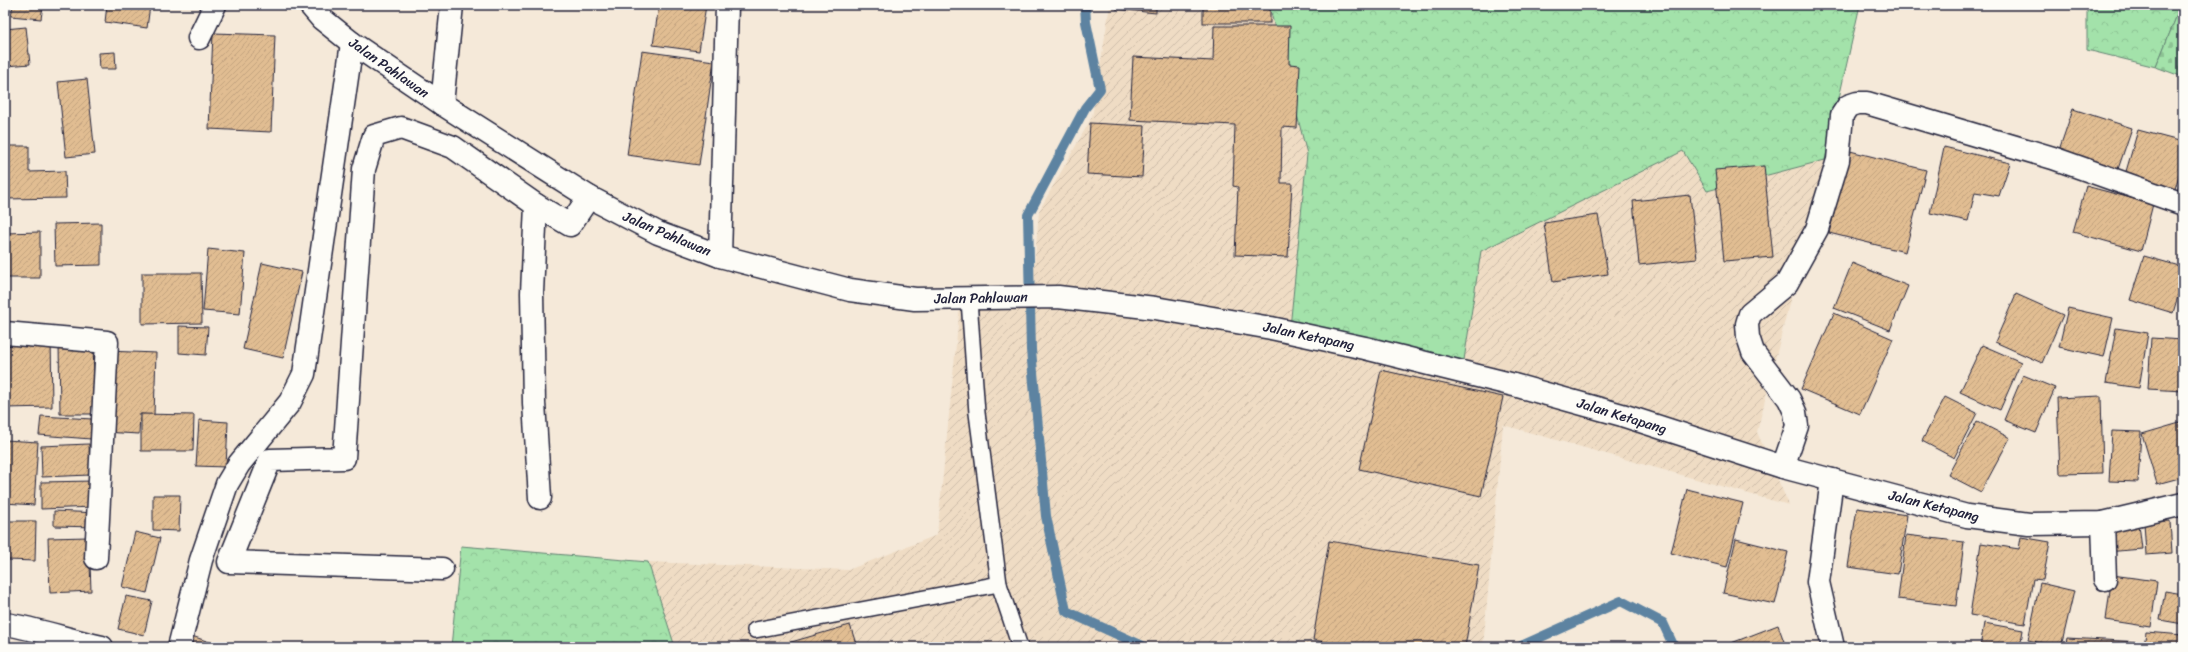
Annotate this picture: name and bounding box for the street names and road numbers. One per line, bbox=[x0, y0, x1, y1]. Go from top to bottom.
street label: Jalan Pahlawan bbox=[343, 30, 435, 105]
street label: Jalan Pahlawan bbox=[618, 204, 715, 264]
street label: Jalan Pahlawan bbox=[933, 285, 1028, 311]
street label: Jalan Ketapang bbox=[1260, 314, 1357, 358]
street label: Jalan Ketapang bbox=[1573, 390, 1670, 442]
street label: Jalan Ketapang bbox=[1885, 482, 1982, 529]

